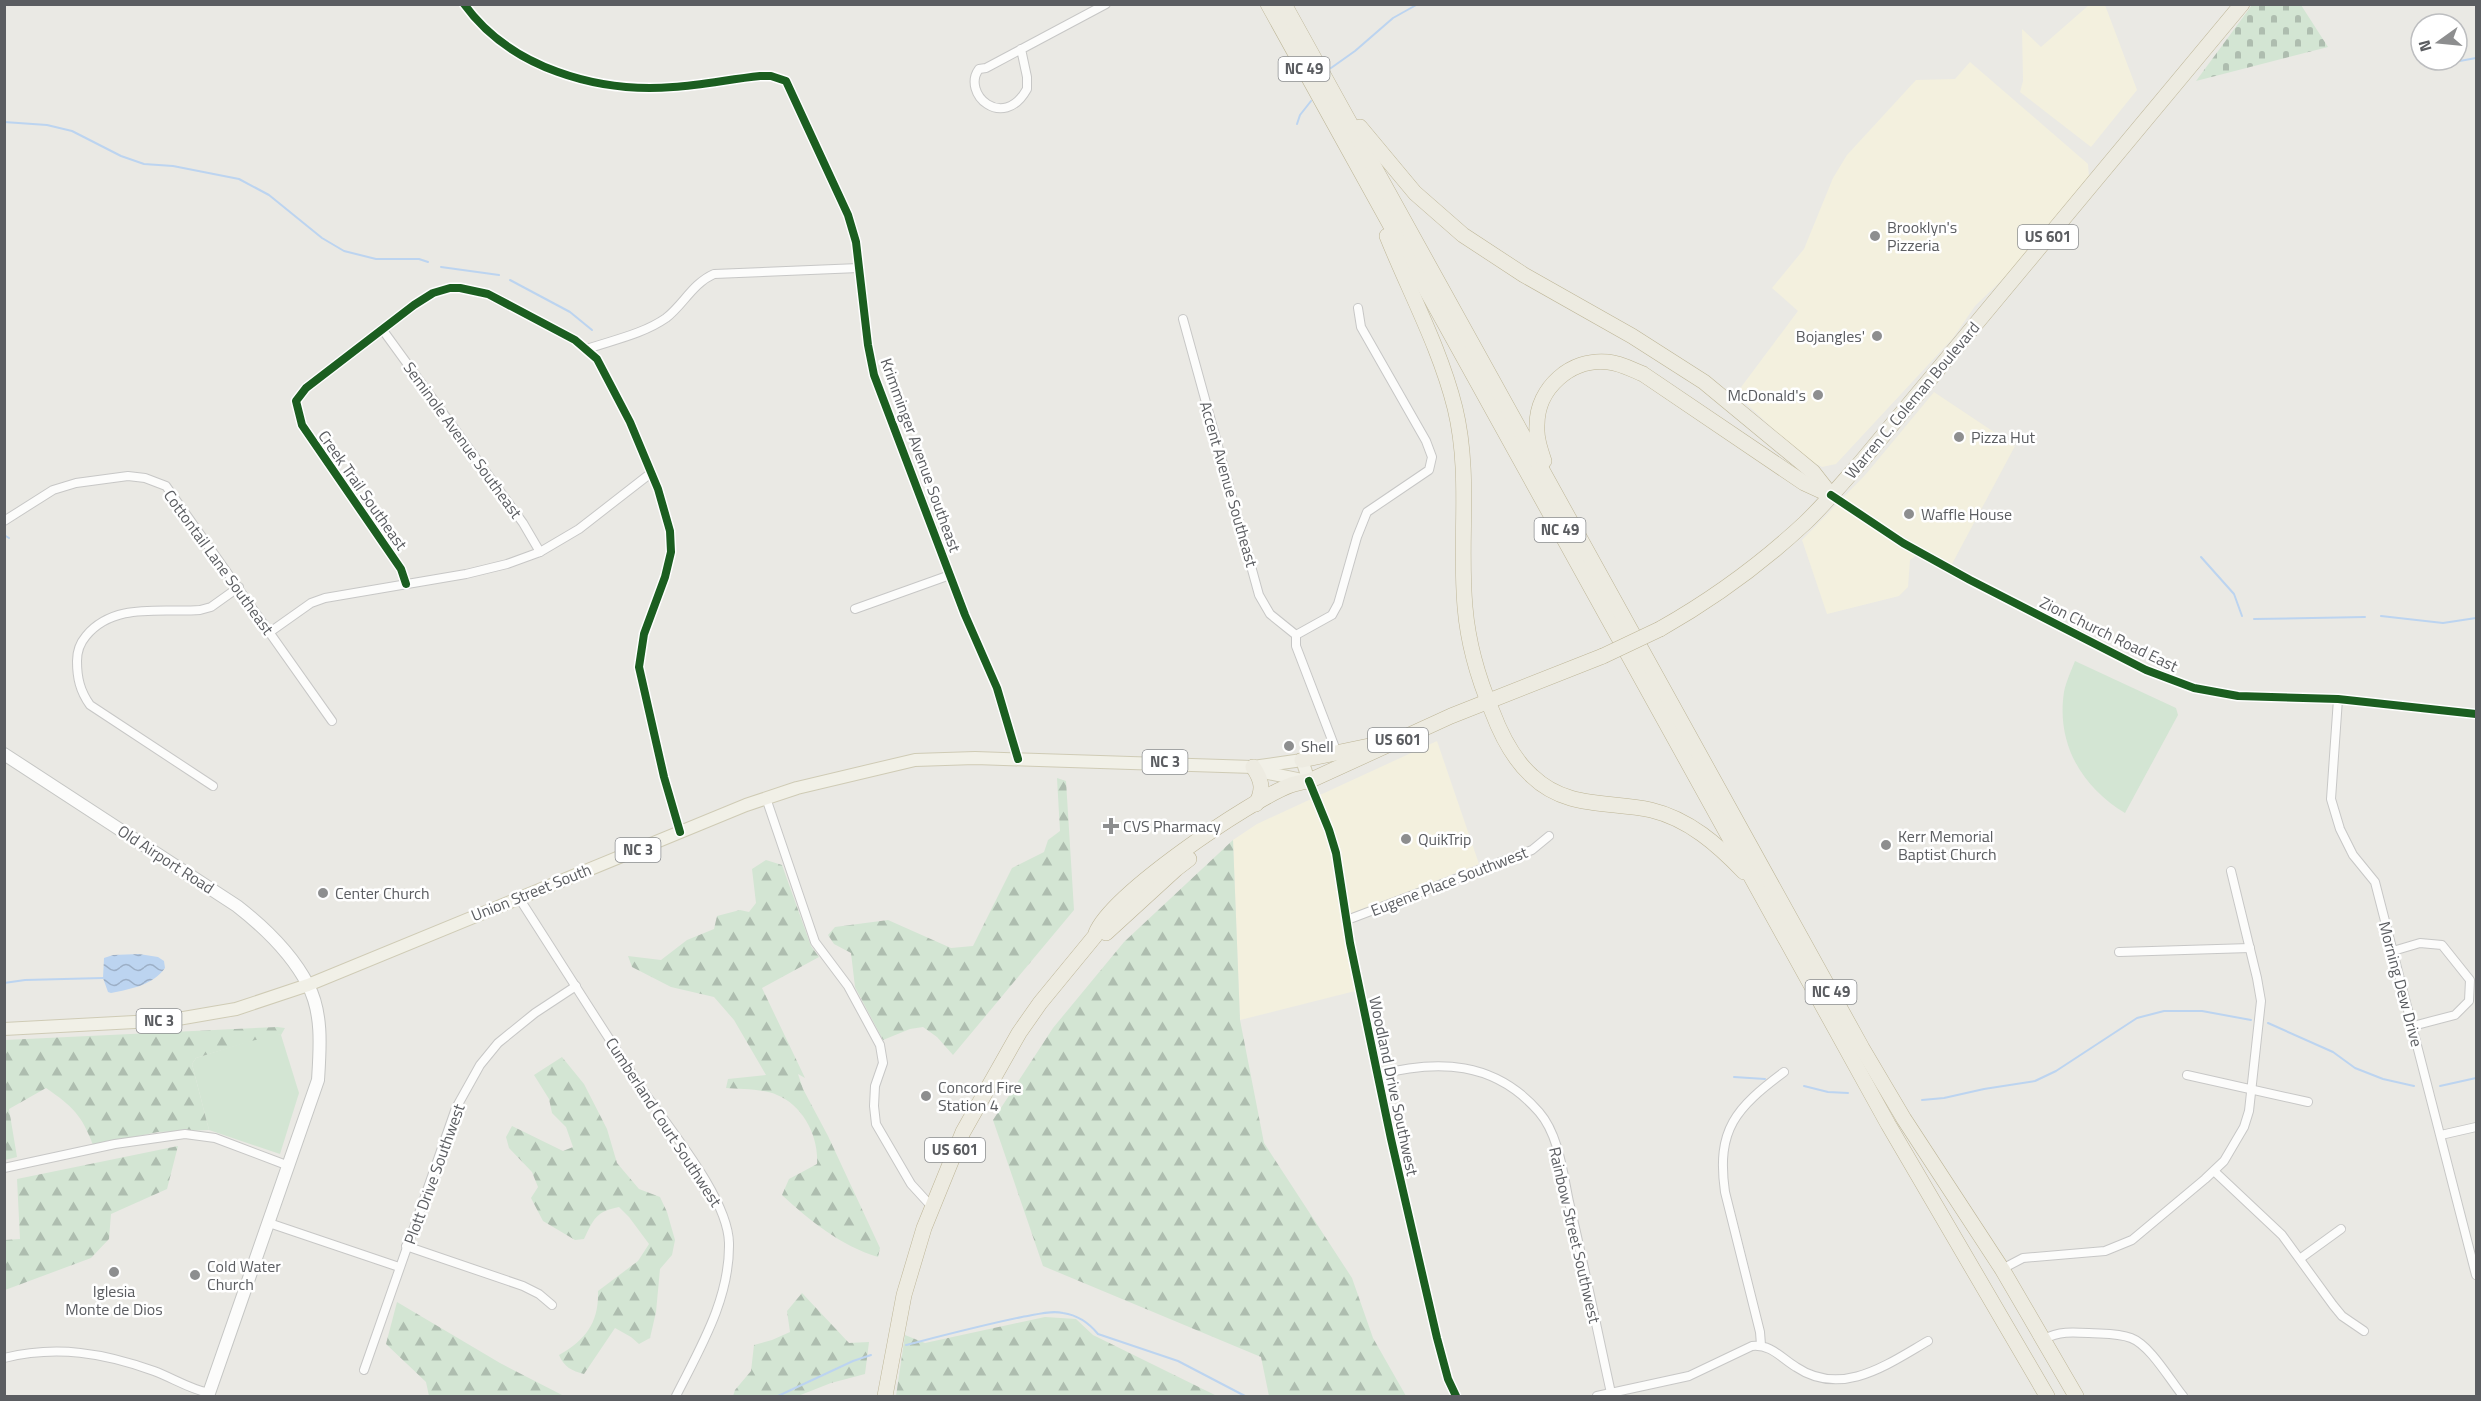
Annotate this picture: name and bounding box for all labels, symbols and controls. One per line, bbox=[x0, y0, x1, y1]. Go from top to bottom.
north arrow bbox=[2409, 12, 2469, 72]
text: N bbox=[2411, 37, 2438, 54]
road number: NC 49 bbox=[1278, 57, 1330, 81]
place label: Brooklyn's Pizzeria bbox=[1887, 215, 1957, 257]
road number: US 601 bbox=[2018, 225, 2078, 249]
marker: Brooklyn's Pizzeria bbox=[1868, 229, 1882, 243]
street label: Warren C. Coleman Boulevard bbox=[1839, 316, 1985, 484]
place label: Bojangles' bbox=[1796, 324, 1865, 348]
marker: Bojangles' bbox=[1870, 329, 1884, 343]
street label: Krimminger Avenue Southeast bbox=[875, 355, 967, 556]
street label: Seminole Avenue Southeast bbox=[398, 357, 528, 524]
place label: McDonald's bbox=[1727, 383, 1806, 407]
marker: McDonald's bbox=[1811, 388, 1825, 402]
street label: Accent Avenue Southeast bbox=[1194, 398, 1264, 570]
street label: Creek Trail Southeast bbox=[313, 425, 414, 555]
place label: Pizza Hut bbox=[1971, 425, 2035, 449]
marker: Pizza Hut bbox=[1952, 430, 1966, 444]
street label: Cottontail Lane Southeast bbox=[158, 484, 280, 640]
place label: Waffle House bbox=[1921, 502, 2012, 526]
marker: Waffle House bbox=[1902, 507, 1916, 521]
road number: NC 49 bbox=[1534, 518, 1586, 542]
street label: Zion Church Road East bbox=[2036, 590, 2182, 678]
road number: US 601 bbox=[1368, 728, 1428, 752]
place label: Shell bbox=[1301, 734, 1334, 758]
marker: Shell bbox=[1282, 739, 1296, 753]
road number: NC 3 bbox=[1142, 750, 1188, 774]
place label: CVS Pharmacy bbox=[1123, 814, 1221, 838]
street label: Old Airport Road bbox=[113, 819, 219, 899]
marker: CVS Pharmacy bbox=[1104, 819, 1118, 833]
place label: Kerr Memorial Baptist Church bbox=[1898, 824, 1997, 866]
place label: QuikTrip bbox=[1418, 827, 1472, 851]
marker: QuikTrip bbox=[1399, 832, 1413, 846]
road number: NC 3 bbox=[616, 838, 660, 862]
marker: Kerr Memorial Baptist Church bbox=[1879, 838, 1893, 852]
street label: Eugene Place Southwest bbox=[1367, 840, 1531, 922]
street label: Union Street South bbox=[467, 857, 595, 927]
place label: Center Church bbox=[335, 881, 430, 905]
marker: Center Church bbox=[316, 886, 330, 900]
street label: Morning Dew Drive bbox=[2373, 919, 2429, 1049]
road number: NC 49 bbox=[1806, 980, 1856, 1004]
street label: Woodland Drive Southwest bbox=[1363, 994, 1425, 1178]
road number: NC 3 bbox=[136, 1009, 182, 1033]
street label: Cumberland Court Southwest bbox=[600, 1032, 728, 1212]
place label: Concord Fire Station 4 bbox=[938, 1075, 1022, 1117]
marker: Concord Fire Station 4 bbox=[919, 1089, 933, 1103]
street label: Plott Drive Southwest bbox=[397, 1100, 471, 1248]
road number: US 601 bbox=[925, 1138, 985, 1162]
street label: Rainbow Street Southwest bbox=[1543, 1144, 1607, 1326]
place label: Cold Water Church bbox=[207, 1254, 281, 1296]
marker: Iglesia Monte de Dios bbox=[107, 1265, 121, 1279]
marker: Cold Water Church bbox=[188, 1268, 202, 1282]
place label: Iglesia Monte de Dios bbox=[65, 1279, 163, 1321]

